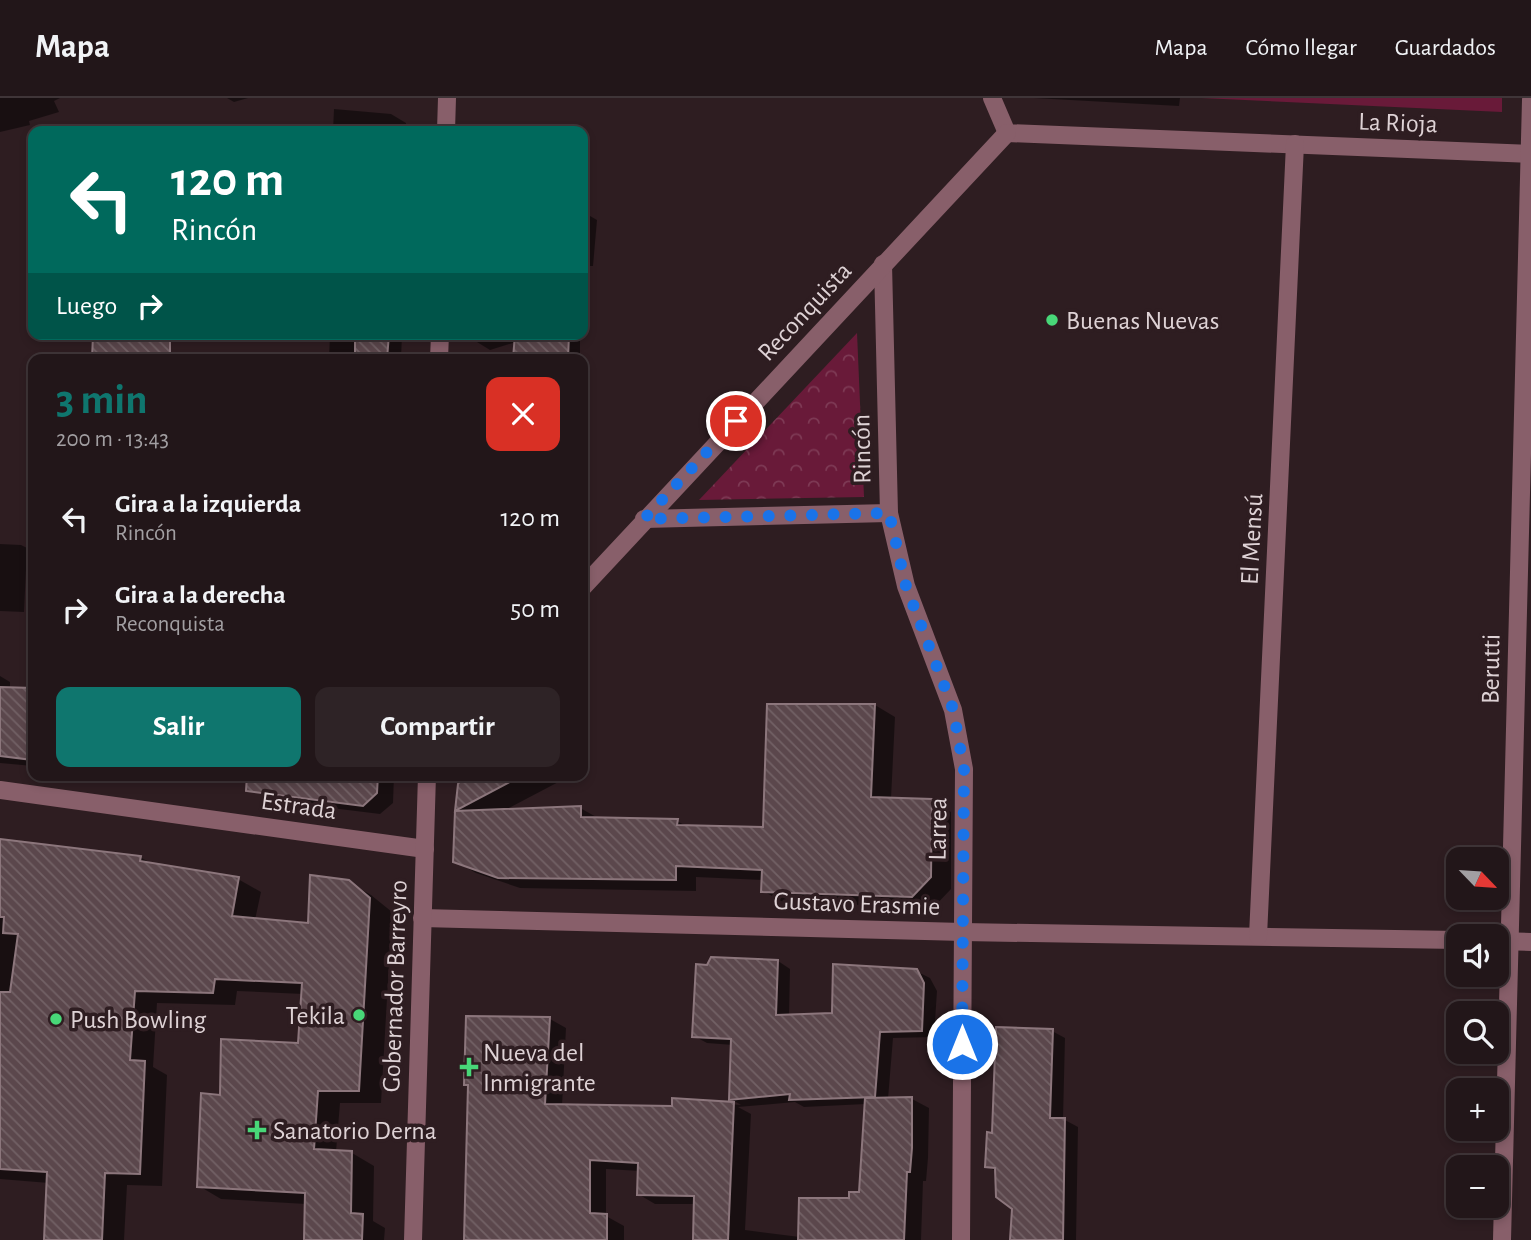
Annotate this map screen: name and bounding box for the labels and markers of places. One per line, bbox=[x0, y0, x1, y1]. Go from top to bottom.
place label: Buenas Nuevas bbox=[1066, 308, 1219, 334]
marker: Buenas Nuevas bbox=[1044, 312, 1060, 328]
pin bbox=[706, 391, 766, 451]
place label: Tekila bbox=[285, 1003, 345, 1029]
place label: Push Bowling bbox=[70, 1007, 207, 1033]
marker: Tekila bbox=[351, 1007, 367, 1023]
marker: Push Bowling bbox=[48, 1011, 64, 1027]
place label: Nueva del Inmigrante bbox=[483, 1040, 596, 1096]
marker: Nueva del Inmigrante bbox=[461, 1059, 477, 1075]
place label: Sanatorio Derna bbox=[273, 1118, 437, 1144]
marker: Sanatorio Derna bbox=[247, 1120, 267, 1140]

